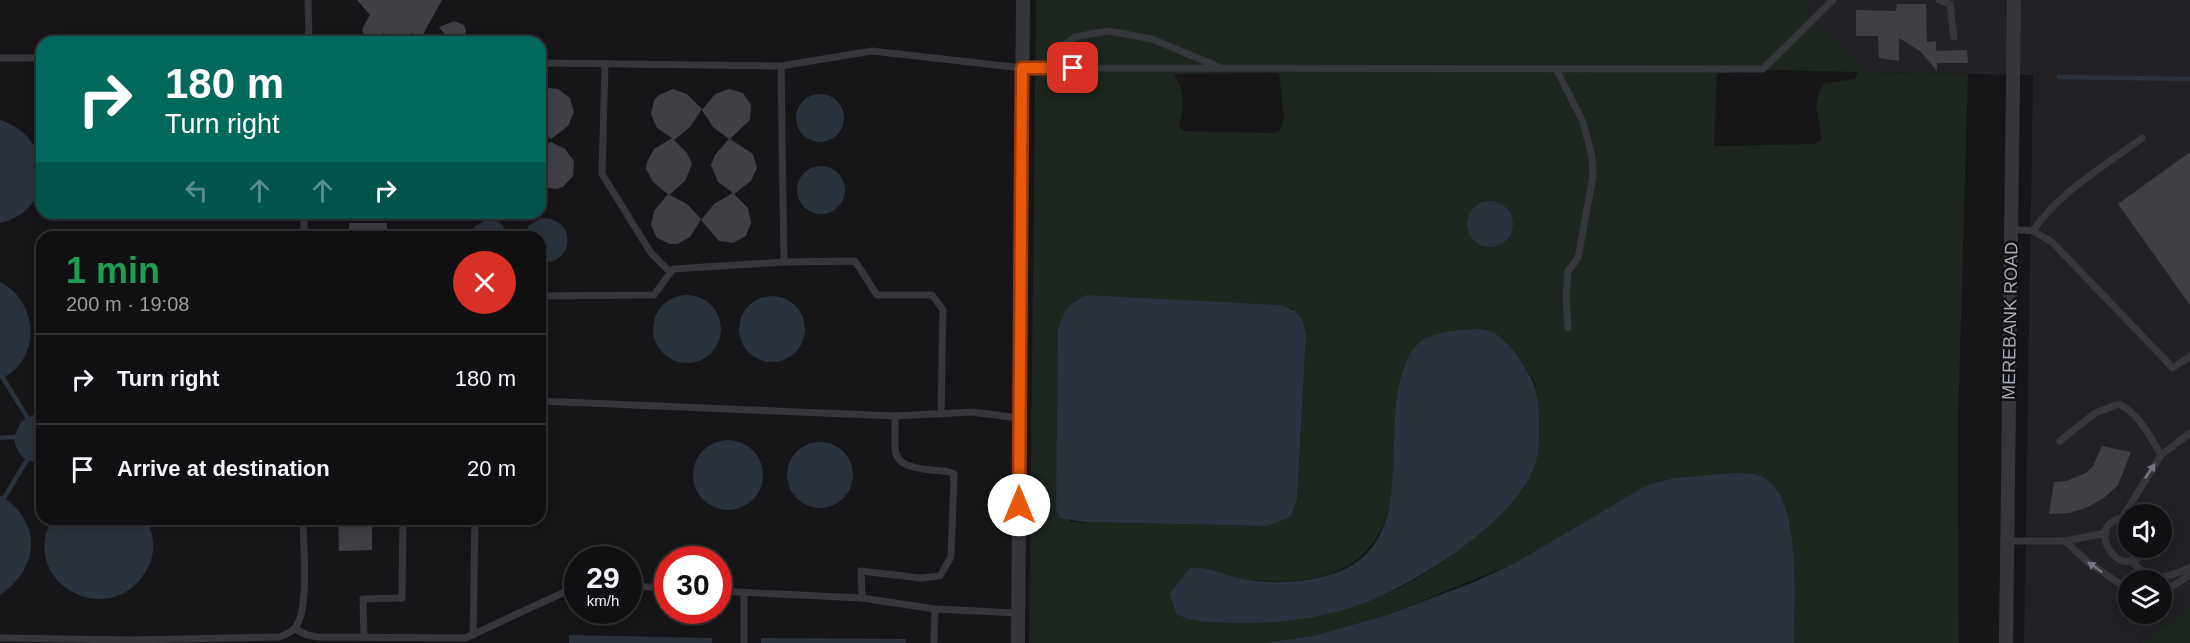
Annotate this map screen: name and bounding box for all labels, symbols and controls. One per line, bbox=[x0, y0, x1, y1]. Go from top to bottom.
pin bbox=[1047, 42, 1098, 93]
icon: arrive bbox=[1056, 51, 1089, 84]
icon: right bbox=[66, 60, 144, 138]
text: 180 m bbox=[165, 60, 284, 107]
text: Turn right bbox=[165, 109, 280, 139]
icon: left bbox=[180, 174, 213, 207]
icon: ahead bbox=[243, 174, 276, 207]
icon: ahead bbox=[306, 174, 339, 207]
icon: right bbox=[369, 174, 402, 207]
street label: MEREBANK ROAD bbox=[1999, 242, 2021, 400]
text: 1 min bbox=[66, 250, 160, 291]
button: close bbox=[453, 251, 516, 314]
text: 200 m · 19:08 bbox=[66, 293, 189, 315]
icon: right bbox=[66, 363, 99, 396]
text: Turn right bbox=[117, 366, 219, 391]
text: 180 m bbox=[455, 366, 516, 391]
icon: arrive bbox=[66, 453, 99, 486]
text: Arrive at destination bbox=[117, 456, 330, 481]
text: 20 m bbox=[467, 456, 516, 481]
one-way arrow bbox=[2144, 463, 2156, 479]
position arrow bbox=[987, 473, 1051, 537]
map controls bbox=[2118, 504, 2172, 624]
button: sound bbox=[2118, 504, 2172, 558]
speed limit sign: 30 bbox=[654, 546, 732, 624]
text: 29 bbox=[586, 561, 620, 594]
one-way arrow bbox=[2088, 561, 2104, 573]
button: layers bbox=[2118, 570, 2172, 624]
text: km/h bbox=[587, 592, 619, 609]

